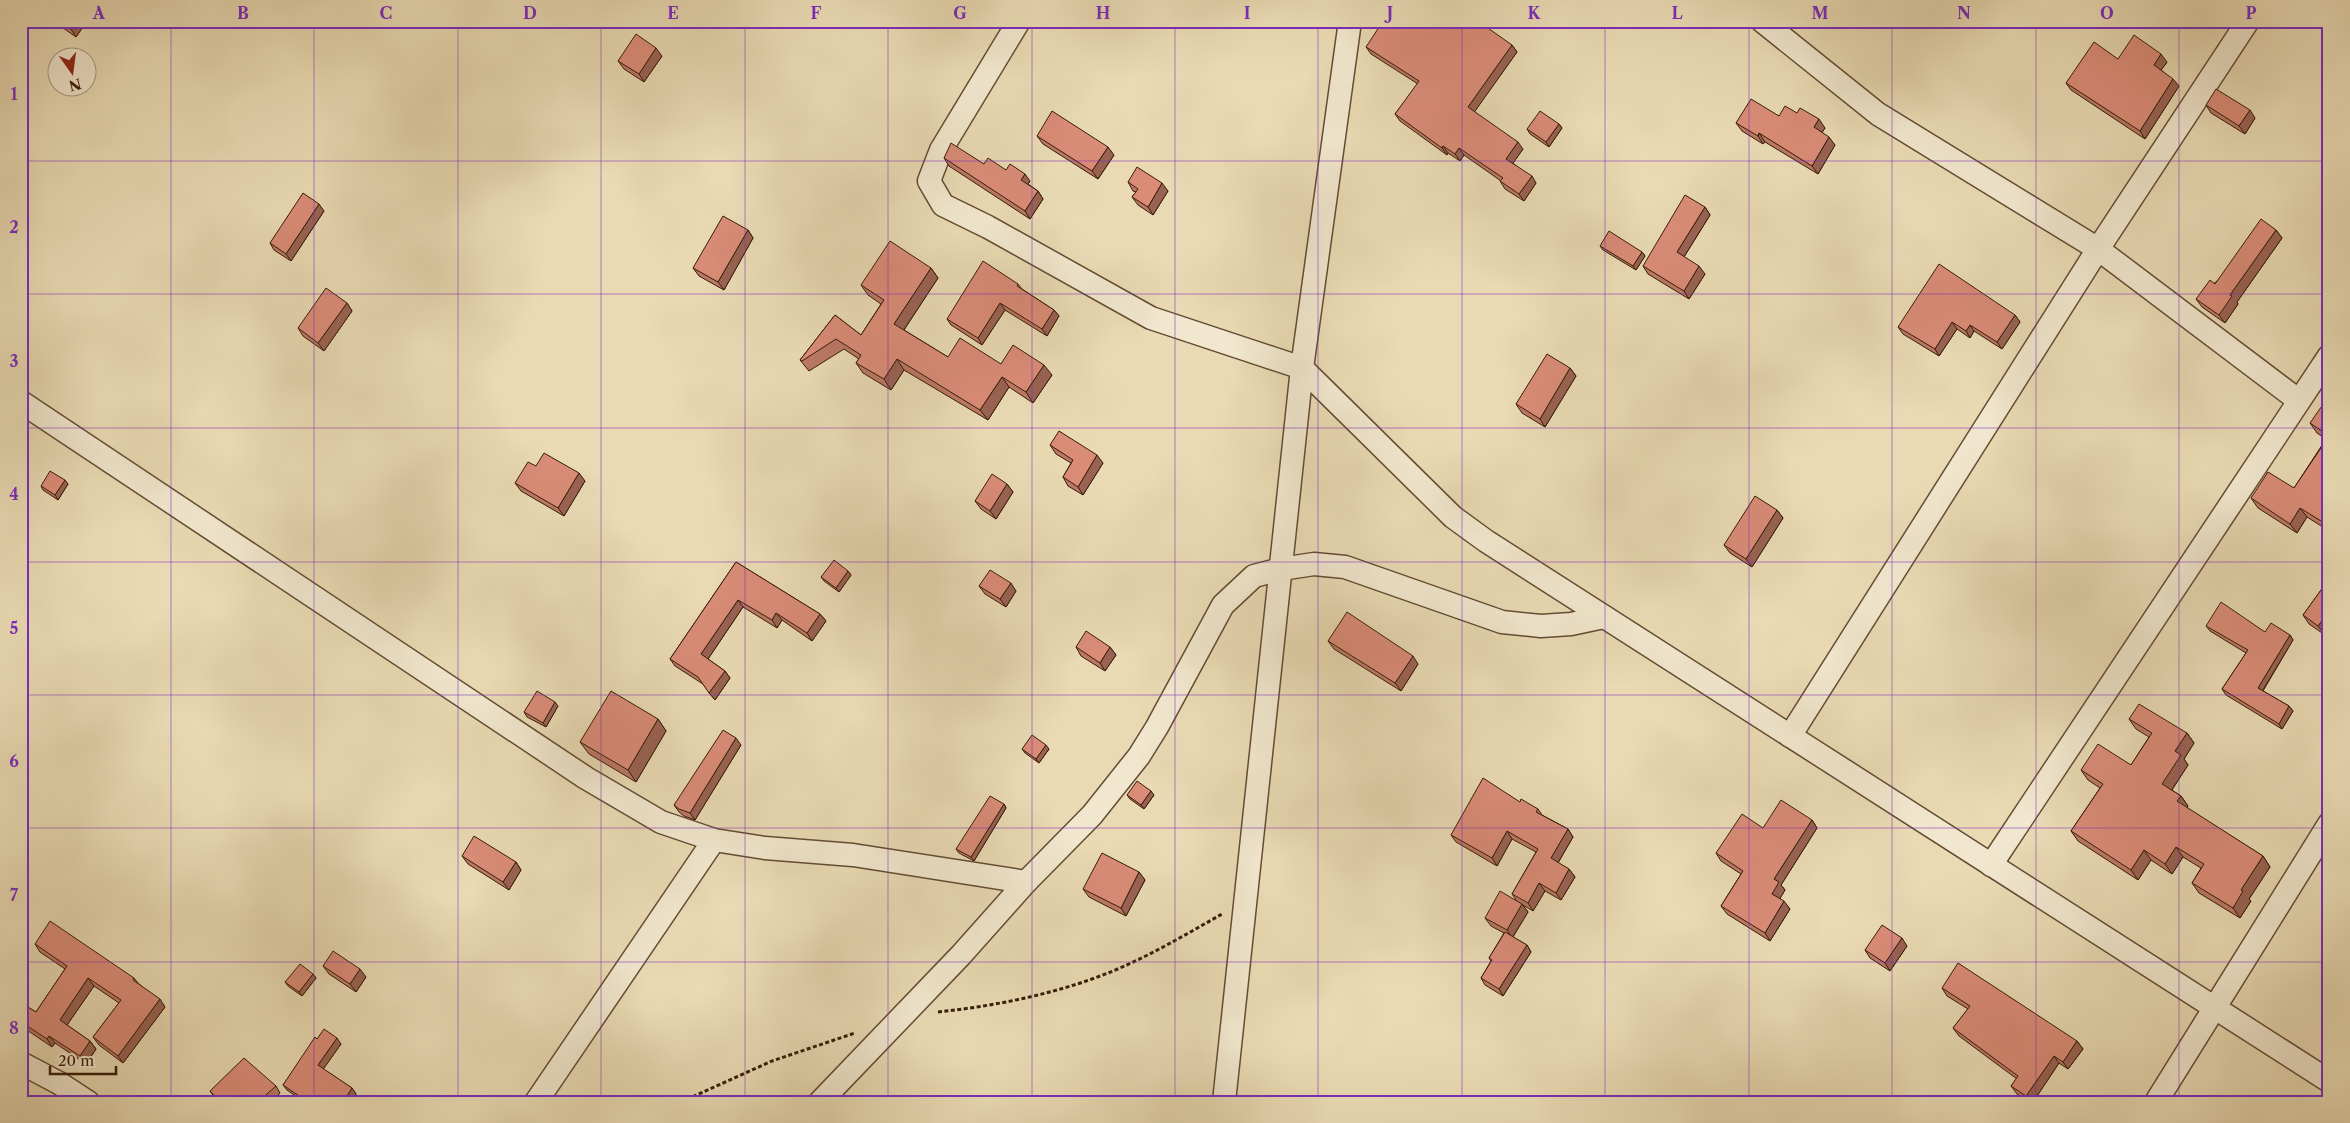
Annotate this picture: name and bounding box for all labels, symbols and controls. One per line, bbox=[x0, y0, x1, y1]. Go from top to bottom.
text: A bbox=[92, 3, 106, 23]
text: B bbox=[237, 3, 249, 23]
text: C bbox=[380, 3, 392, 23]
text: D bbox=[523, 3, 537, 23]
text: E bbox=[667, 3, 679, 23]
text: F bbox=[811, 3, 822, 23]
text: G bbox=[953, 3, 967, 23]
text: H bbox=[1096, 3, 1110, 23]
text: I bbox=[1244, 3, 1251, 23]
text: J bbox=[1384, 3, 1393, 23]
text: K bbox=[1528, 3, 1542, 23]
text: L bbox=[1671, 3, 1683, 23]
text: M bbox=[1812, 3, 1829, 23]
text: N bbox=[1957, 3, 1971, 23]
text: O bbox=[2100, 3, 2114, 23]
text: P bbox=[2246, 3, 2257, 23]
north arrow bbox=[48, 48, 98, 98]
text: N bbox=[67, 74, 83, 95]
text: 1 bbox=[10, 84, 18, 104]
text: 2 bbox=[9, 217, 19, 237]
text: 3 bbox=[9, 351, 19, 371]
text: 4 bbox=[9, 484, 19, 504]
text: 5 bbox=[10, 618, 19, 638]
text: 6 bbox=[9, 751, 19, 771]
text: 7 bbox=[10, 885, 19, 905]
text: 8 bbox=[9, 1018, 19, 1038]
scale bar bbox=[50, 1043, 116, 1075]
text: 20 m bbox=[58, 1051, 94, 1070]

